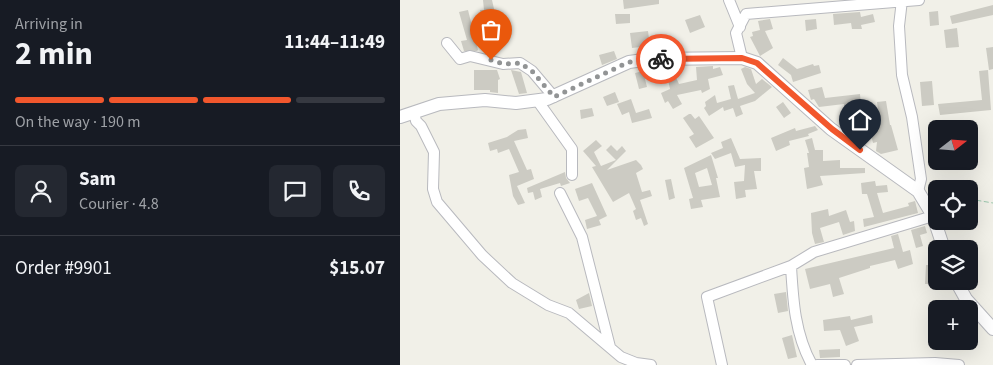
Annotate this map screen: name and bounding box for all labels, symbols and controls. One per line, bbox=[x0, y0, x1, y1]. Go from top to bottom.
pin bbox=[470, 9, 512, 60]
text: Arriving in bbox=[15, 13, 83, 35]
icon: bag bbox=[477, 16, 505, 44]
text: 11:44–11:49 bbox=[284, 29, 385, 56]
text: 2 min bbox=[15, 31, 93, 77]
courier bbox=[636, 34, 686, 84]
icon: bike bbox=[647, 45, 675, 73]
pin bbox=[839, 99, 881, 150]
icon: home bbox=[846, 106, 874, 134]
text: On the way · 190 m bbox=[15, 111, 140, 133]
north arrow bbox=[928, 120, 978, 170]
map controls bbox=[928, 120, 978, 350]
button: person bbox=[15, 165, 67, 217]
button: chat bbox=[269, 165, 321, 217]
button: phone bbox=[333, 165, 385, 217]
text: Sam bbox=[79, 166, 116, 193]
button: locate bbox=[928, 180, 978, 230]
text: Courier · 4.8 bbox=[79, 193, 159, 215]
button: layers bbox=[928, 240, 978, 290]
text: Order #9901 bbox=[15, 255, 112, 282]
text: $15.07 bbox=[329, 255, 385, 282]
button: + bbox=[928, 300, 978, 350]

